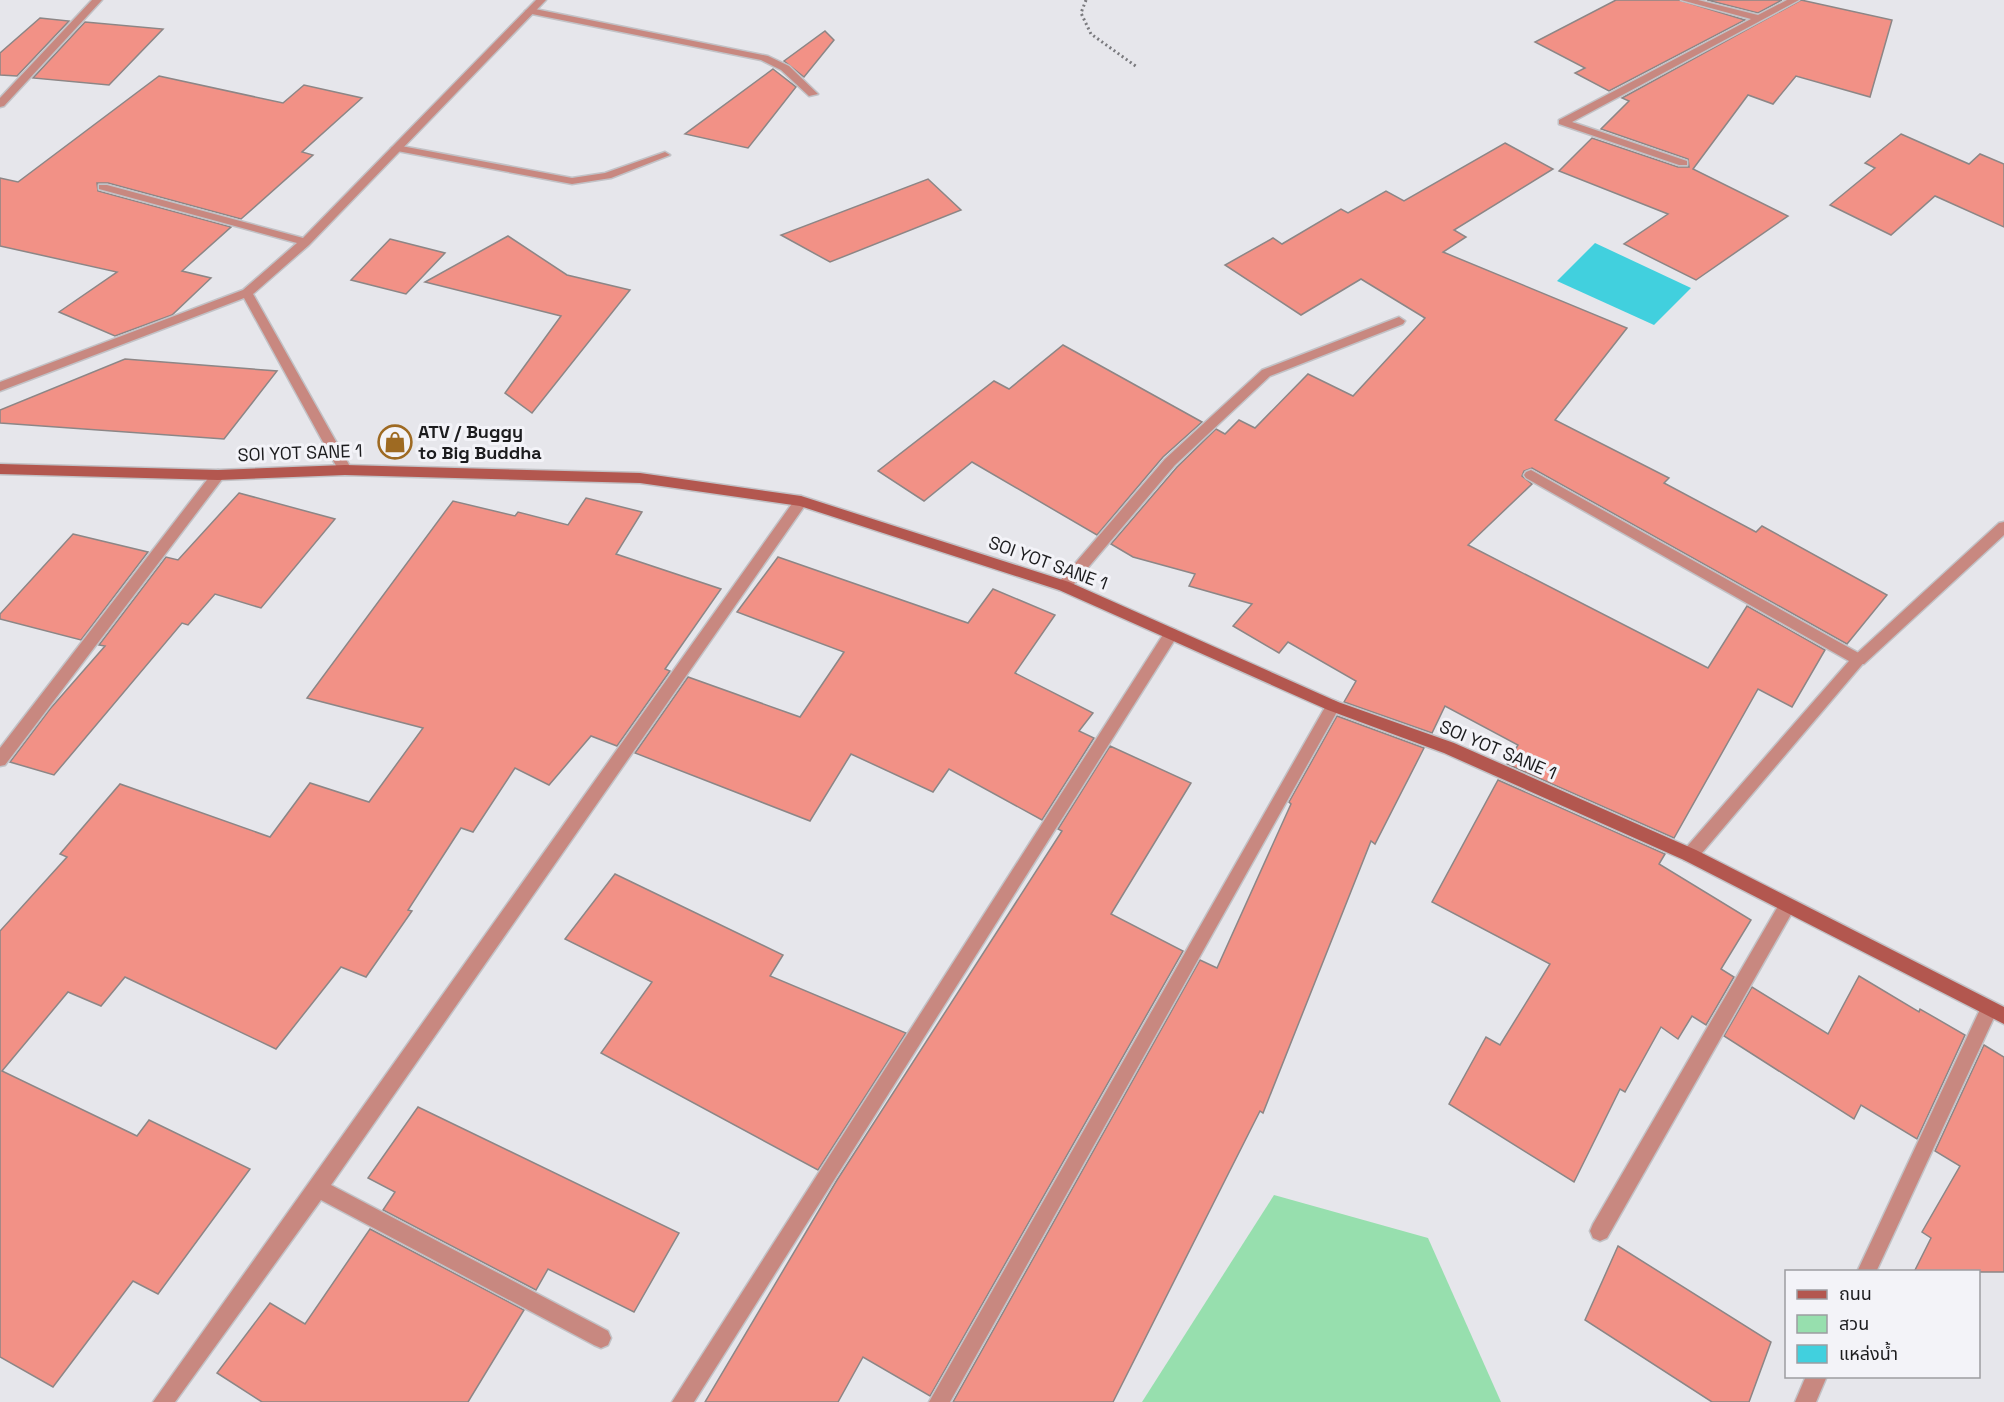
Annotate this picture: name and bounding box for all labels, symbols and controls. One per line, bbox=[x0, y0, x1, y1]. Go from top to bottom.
place label: ATV / Buggy to Big Buddha bbox=[418, 420, 542, 464]
shop icon: ATV / Buggy to Big Buddha bbox=[377, 424, 413, 460]
street label: SOI YOT SANE 1 bbox=[237, 439, 363, 466]
street label: SOI YOT SANE 1 bbox=[985, 530, 1111, 595]
street label: SOI YOT SANE 1 bbox=[1436, 715, 1560, 785]
legend bbox=[1785, 1270, 1980, 1378]
text: ถนน bbox=[1839, 1282, 1872, 1305]
text: สวน bbox=[1839, 1312, 1869, 1335]
text: แหล่งน้ำ bbox=[1839, 1341, 1898, 1365]

